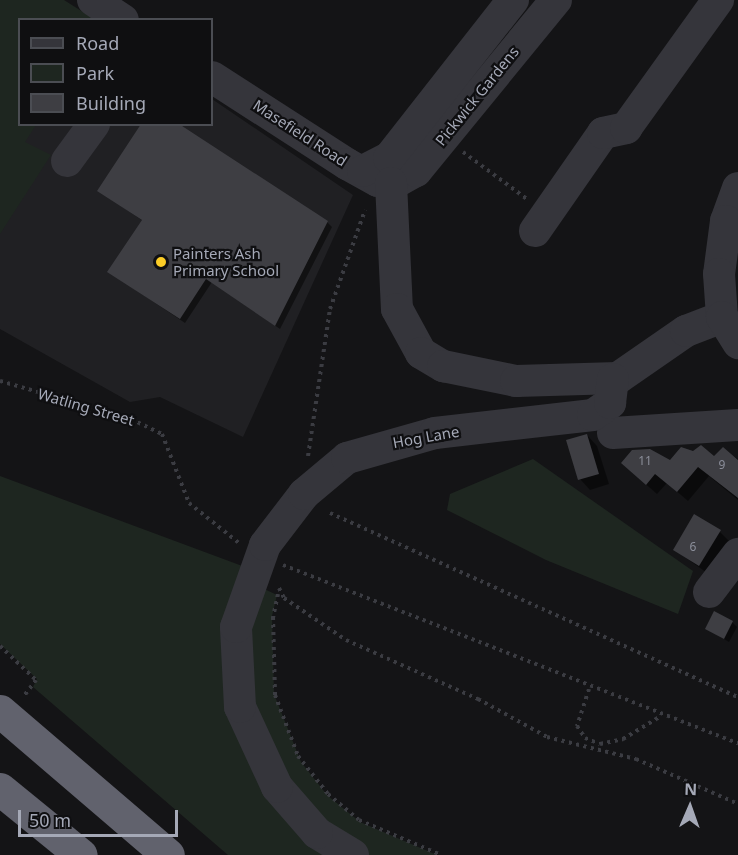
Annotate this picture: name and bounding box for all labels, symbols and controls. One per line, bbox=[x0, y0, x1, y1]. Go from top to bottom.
legend bbox=[18, 18, 213, 126]
text: Road bbox=[76, 31, 119, 55]
street label: Pickwick Gardens bbox=[432, 43, 522, 149]
text: Park bbox=[76, 61, 114, 85]
text: Building bbox=[76, 91, 146, 115]
street label: Masefield Road bbox=[250, 96, 350, 170]
place label: Painters Ash Primary School bbox=[173, 244, 279, 279]
marker: Painters Ash Primary School bbox=[154, 255, 168, 269]
street label: Watling Street bbox=[36, 385, 136, 429]
street label: Hog Lane bbox=[391, 422, 461, 452]
house number: 11 bbox=[638, 454, 652, 468]
house number: 9 bbox=[719, 458, 725, 472]
house number: 6 bbox=[690, 540, 696, 554]
north arrow bbox=[660, 777, 720, 837]
text: N bbox=[684, 778, 698, 800]
scale bar bbox=[21, 798, 182, 836]
text: 50 m bbox=[29, 808, 71, 832]

